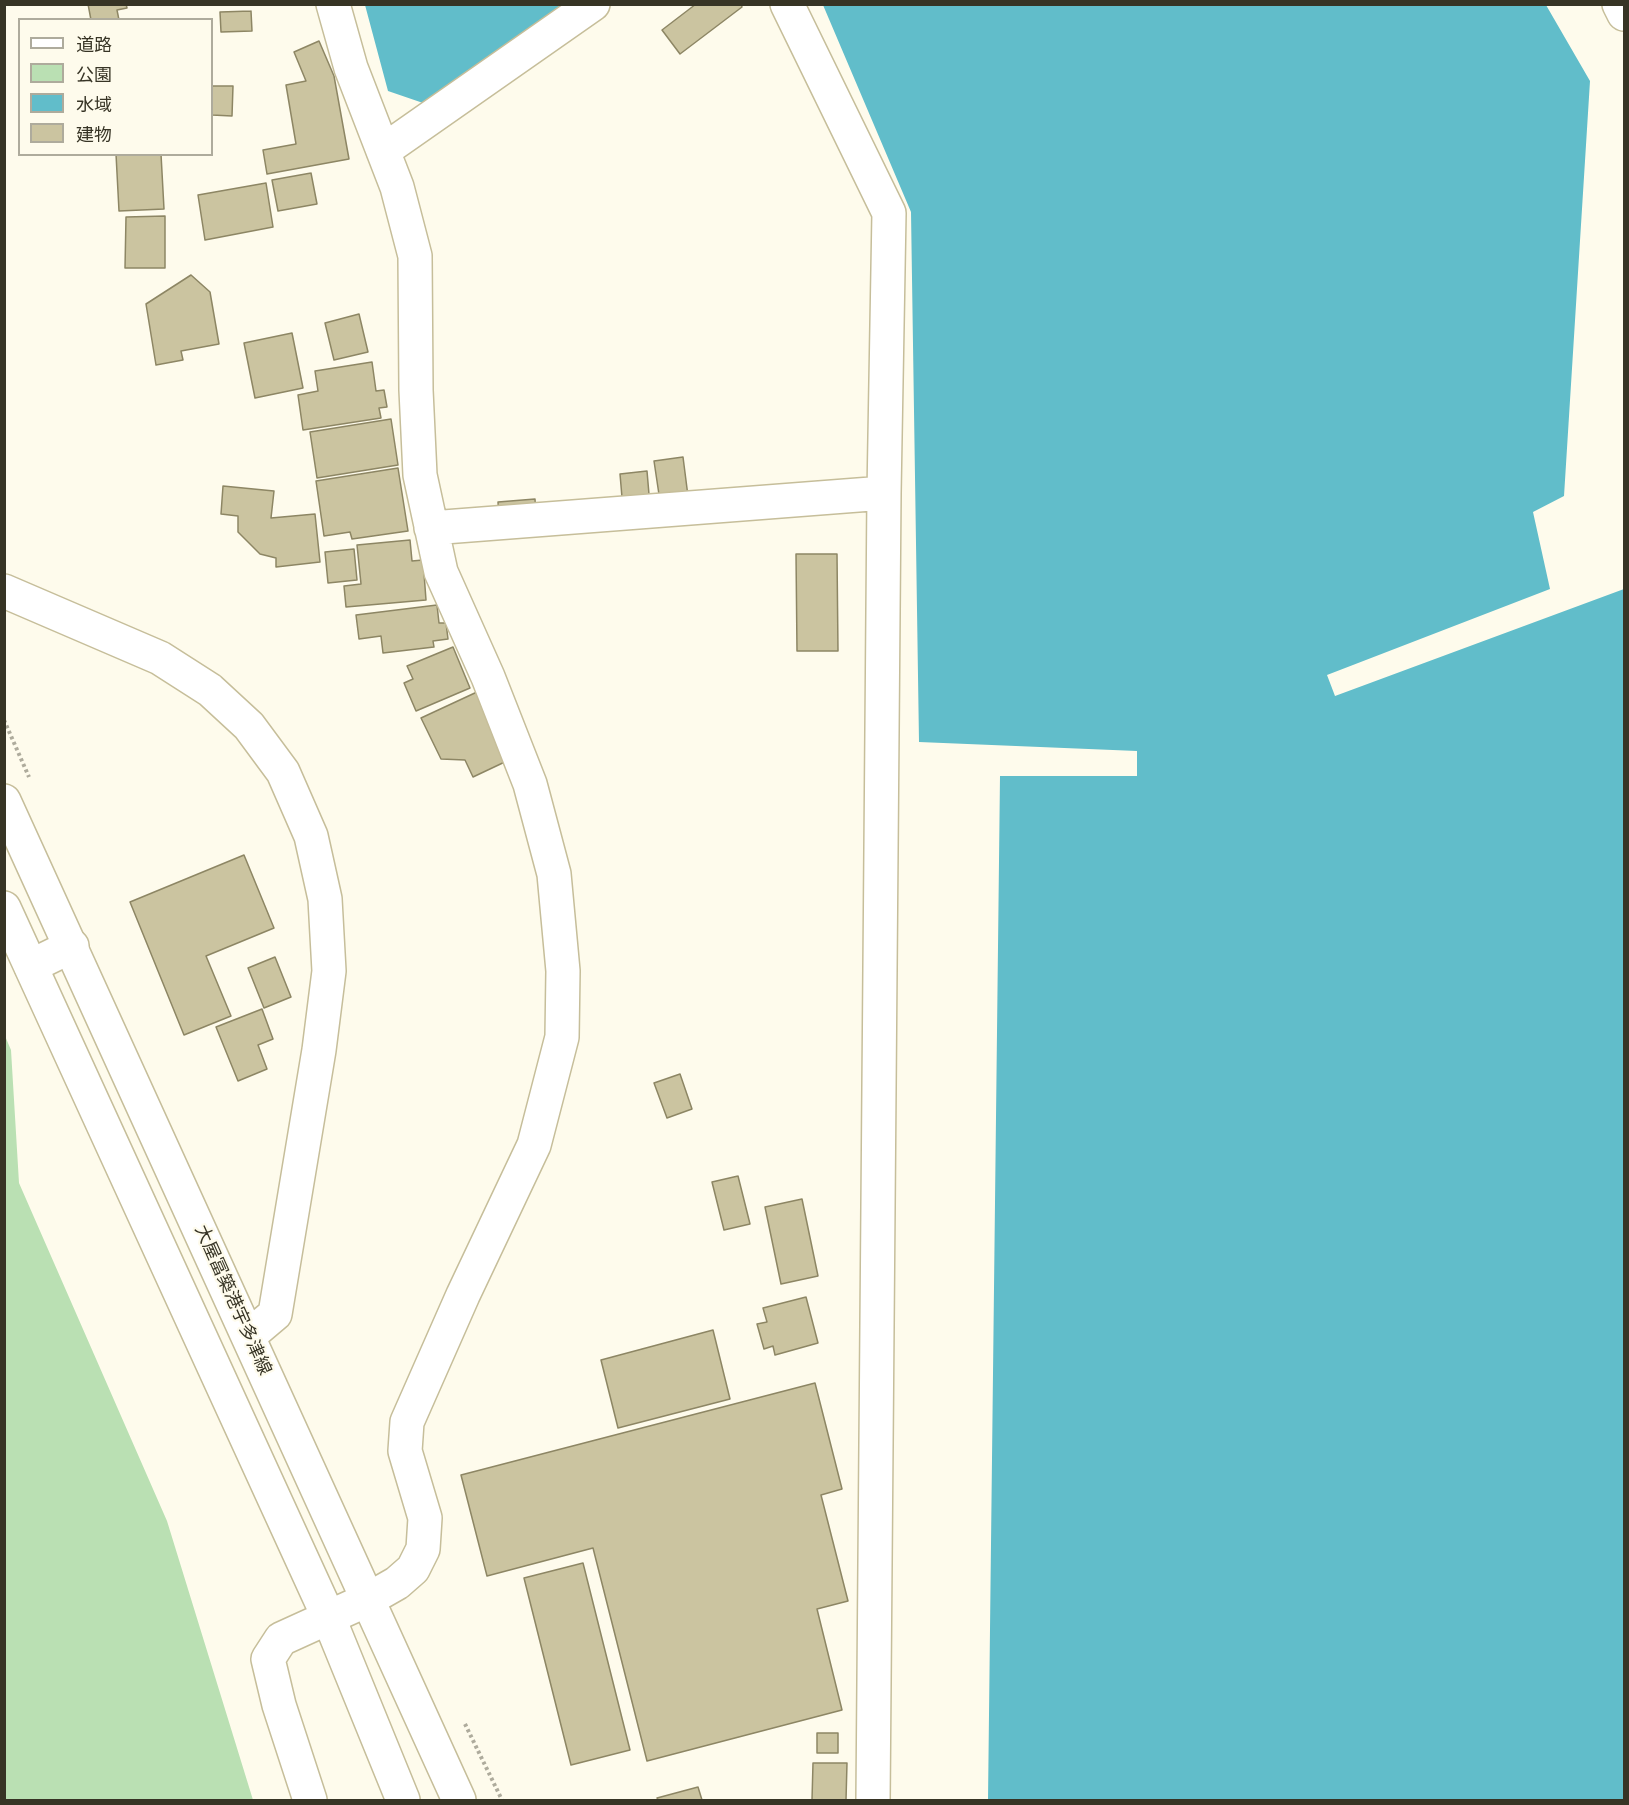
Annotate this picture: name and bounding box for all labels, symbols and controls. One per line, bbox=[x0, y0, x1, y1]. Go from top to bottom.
legend bbox=[18, 18, 213, 156]
text: 道路 bbox=[76, 34, 112, 55]
text: 公園 bbox=[76, 64, 112, 85]
text: 水域 bbox=[76, 94, 112, 115]
text: 建物 bbox=[76, 124, 112, 145]
street label: 大屋冨築港宇多津線 bbox=[190, 1222, 276, 1378]

